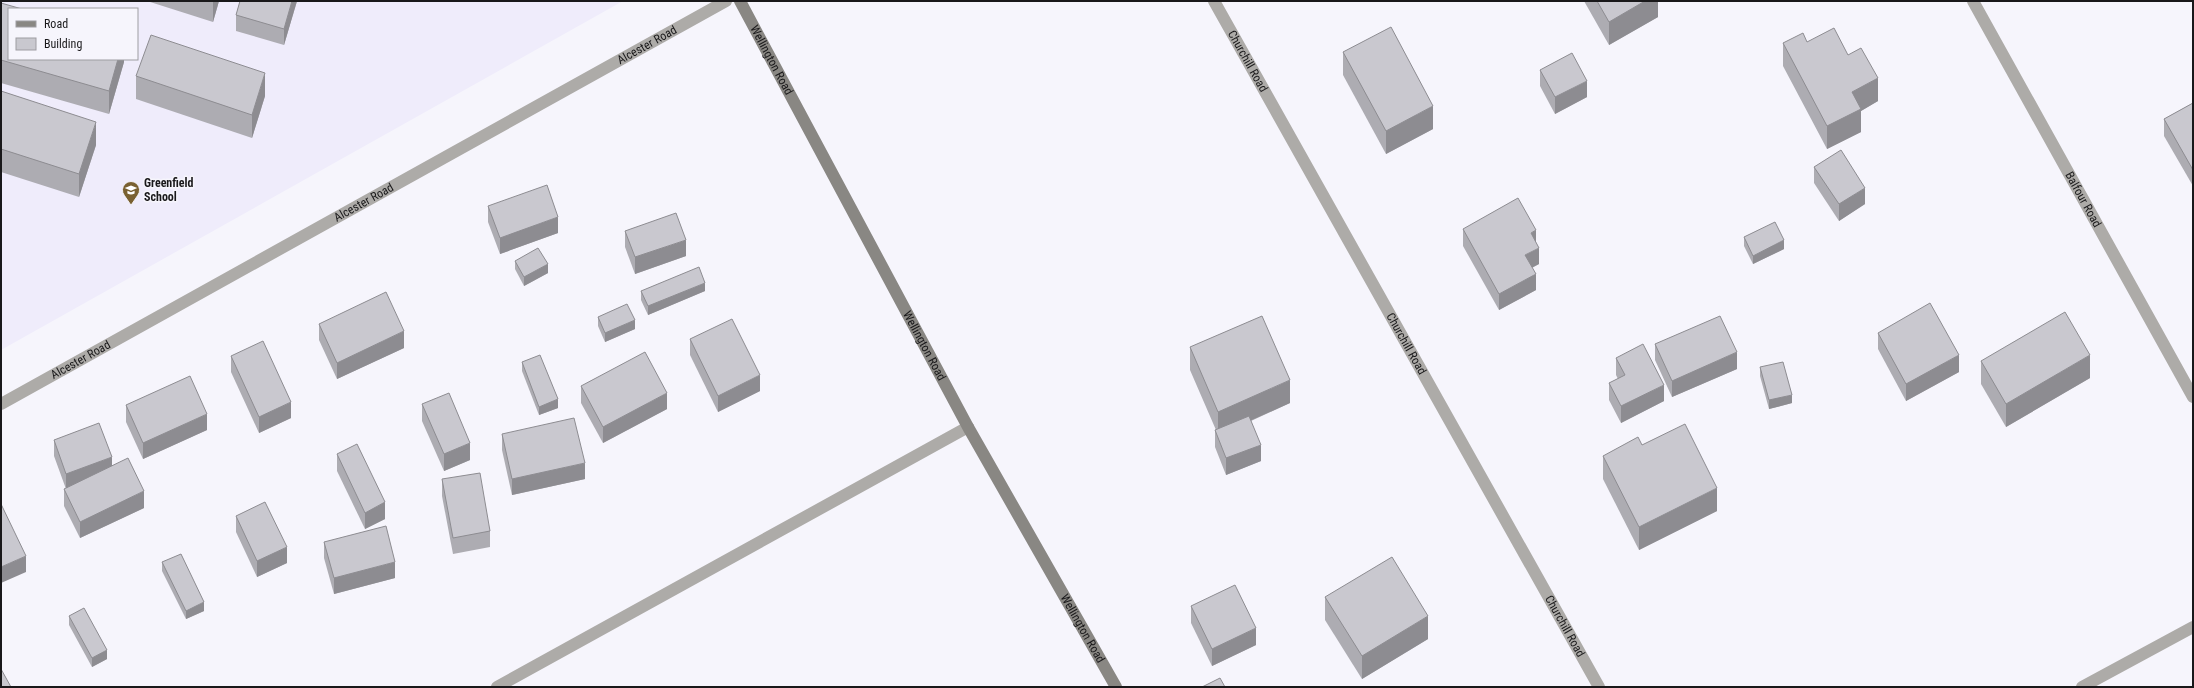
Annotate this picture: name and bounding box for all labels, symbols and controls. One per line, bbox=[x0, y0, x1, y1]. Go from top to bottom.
legend bbox=[8, 8, 138, 60]
text: Road bbox=[44, 17, 68, 31]
street label: Alcester Road bbox=[615, 23, 679, 67]
street label: Wellington Road bbox=[747, 23, 796, 97]
street label: Churchill Road bbox=[1225, 28, 1271, 94]
text: Building bbox=[44, 37, 82, 51]
street label: Balfour Road bbox=[2062, 169, 2104, 230]
place label: Greenfield School bbox=[144, 176, 194, 204]
school or university icon: Greenfield School bbox=[121, 180, 141, 205]
street label: Alcester Road bbox=[331, 180, 396, 225]
street label: Wellington Road bbox=[900, 309, 949, 383]
street label: Churchill Road bbox=[1383, 310, 1429, 377]
street label: Alcester Road bbox=[48, 338, 113, 382]
street label: Wellington Road bbox=[1058, 592, 1108, 665]
street label: Churchill Road bbox=[1542, 593, 1588, 660]

